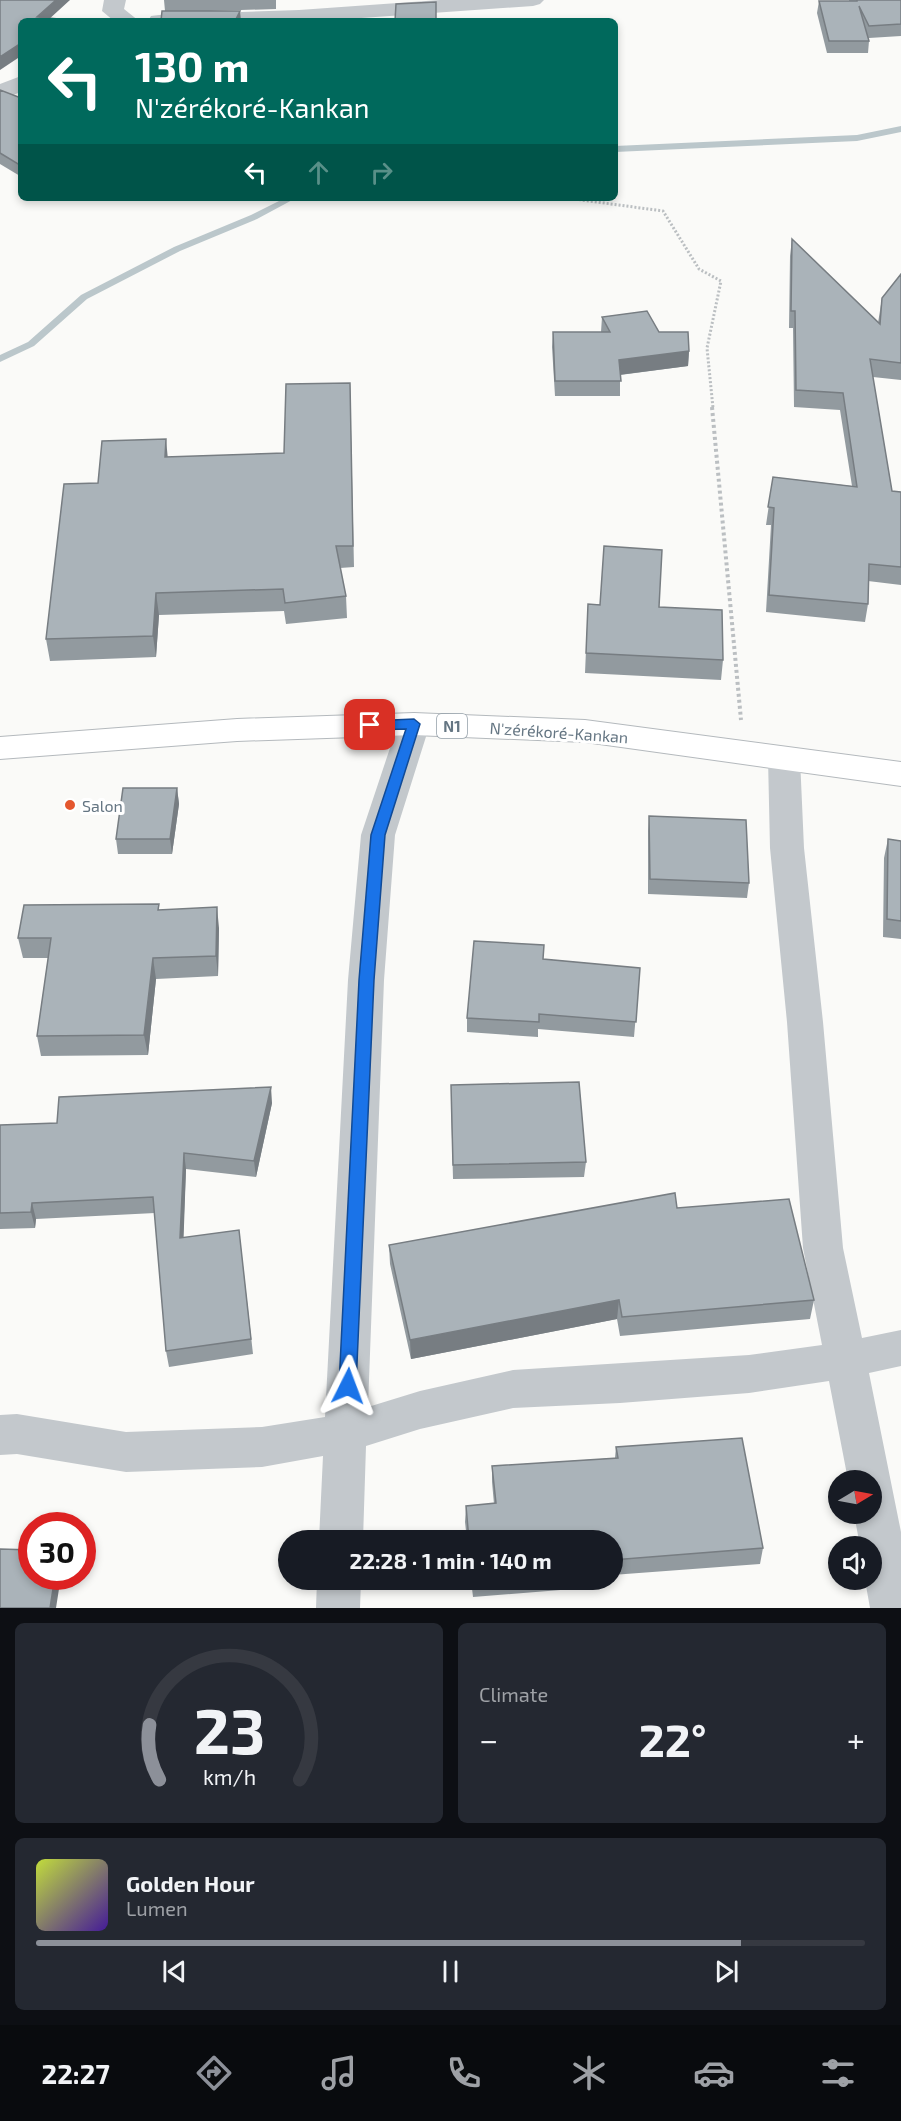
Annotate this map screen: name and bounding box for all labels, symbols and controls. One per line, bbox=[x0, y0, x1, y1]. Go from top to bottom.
text: 130 m bbox=[135, 40, 250, 90]
icon: left bbox=[36, 42, 114, 120]
text: N'zérékoré-Kankan bbox=[135, 91, 369, 123]
icon: left bbox=[239, 156, 272, 189]
icon: ahead bbox=[302, 156, 335, 189]
icon: right bbox=[365, 156, 398, 189]
pin bbox=[344, 699, 395, 750]
icon: arrive bbox=[353, 708, 386, 741]
road number: N1 bbox=[437, 714, 467, 738]
street label: N'zérékoré-Kankan bbox=[489, 718, 629, 746]
place label: Salon bbox=[82, 796, 123, 815]
marker: Salon bbox=[63, 798, 77, 812]
position arrow bbox=[316, 1354, 380, 1418]
north arrow bbox=[828, 1470, 882, 1524]
map controls bbox=[828, 1470, 882, 1590]
speed limit sign: 30 bbox=[18, 1512, 96, 1590]
button: sound bbox=[828, 1536, 882, 1590]
text: 22:28 · 1 min · 140 m bbox=[349, 1547, 552, 1573]
text: Climate bbox=[479, 1682, 548, 1706]
text: 23 bbox=[193, 1692, 265, 1767]
text: 22° bbox=[639, 1712, 706, 1766]
text: − bbox=[479, 1719, 498, 1759]
text: + bbox=[847, 1719, 865, 1759]
text: km/h bbox=[202, 1764, 256, 1789]
text: Golden Hour bbox=[126, 1870, 255, 1896]
text: Lumen bbox=[126, 1896, 188, 1920]
icon: previous bbox=[158, 1955, 191, 1988]
icon: pause bbox=[434, 1955, 467, 1988]
icon: next bbox=[710, 1955, 743, 1988]
icon: directions bbox=[193, 2052, 235, 2094]
icon: music bbox=[318, 2052, 360, 2094]
icon: phone bbox=[443, 2052, 485, 2094]
icon: climate bbox=[568, 2052, 610, 2094]
icon: car bbox=[693, 2052, 735, 2094]
icon: filters bbox=[817, 2052, 859, 2094]
text: 22:27 bbox=[41, 2057, 110, 2089]

